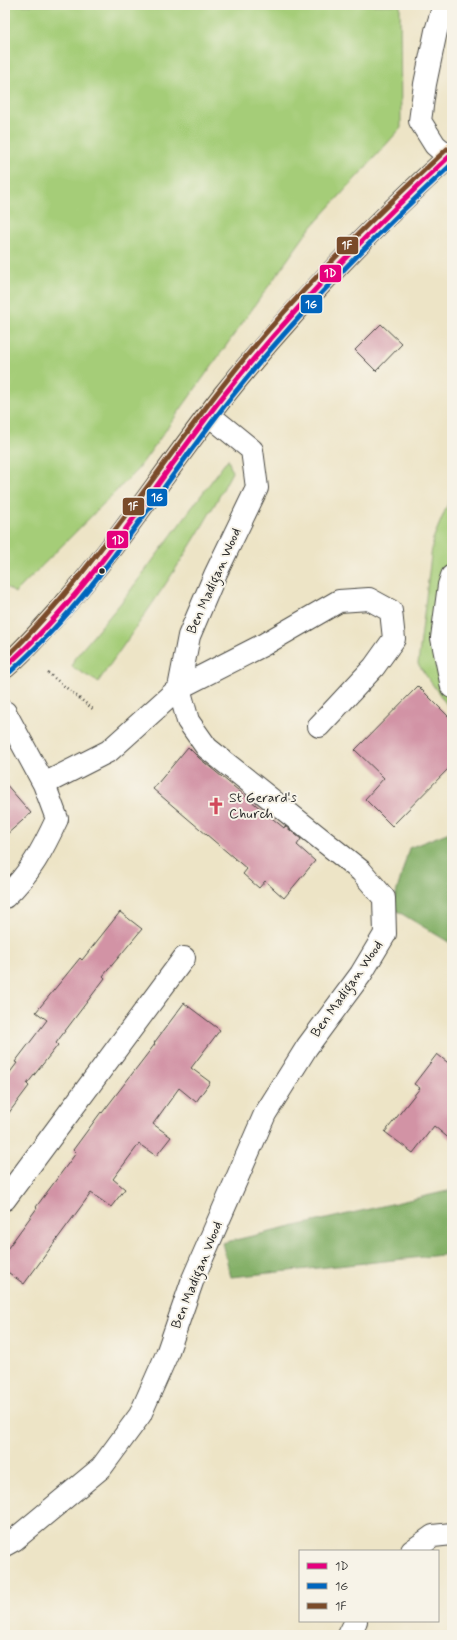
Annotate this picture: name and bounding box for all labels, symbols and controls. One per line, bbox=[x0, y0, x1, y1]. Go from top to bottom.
line badge: 1F bbox=[336, 236, 359, 255]
text: 1F bbox=[342, 239, 353, 253]
line badge: 1D bbox=[319, 264, 342, 283]
text: 1D bbox=[324, 267, 337, 281]
line badge: 1G bbox=[300, 294, 323, 314]
text: 1G bbox=[305, 298, 318, 312]
line badge: 1G bbox=[146, 488, 168, 507]
text: 1G bbox=[151, 491, 164, 505]
line badge: 1F bbox=[122, 497, 145, 516]
text: 1F bbox=[128, 500, 139, 514]
street label: Ben Madigan Wood bbox=[183, 525, 247, 638]
line badge: 1D bbox=[106, 530, 129, 549]
text: 1D bbox=[112, 534, 125, 548]
unlabelled marker bbox=[97, 566, 107, 576]
place label: St Gerard's Church bbox=[229, 789, 297, 823]
church icon: St Gerard's Church bbox=[206, 796, 226, 816]
street label: Ben Madigan Wood bbox=[307, 937, 389, 1042]
street label: Ben Madigan Wood bbox=[167, 1219, 229, 1332]
legend bbox=[299, 1550, 439, 1622]
text: 1D bbox=[335, 1559, 349, 1575]
text: 1G bbox=[335, 1579, 348, 1595]
text: 1F bbox=[335, 1599, 347, 1615]

